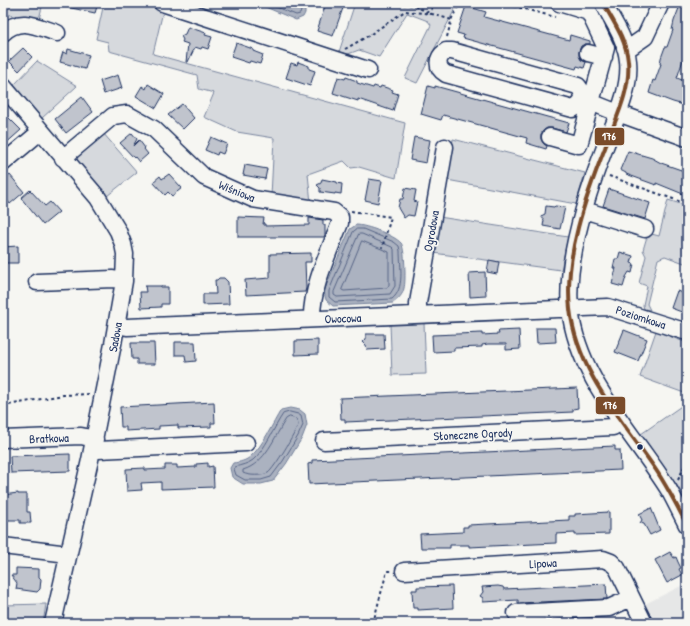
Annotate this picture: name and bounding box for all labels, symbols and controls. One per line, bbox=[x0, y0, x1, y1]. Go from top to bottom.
line badge: 176 bbox=[594, 127, 625, 146]
text: 176 bbox=[602, 129, 617, 143]
street label: Wiśniowa bbox=[216, 176, 258, 206]
street label: Ogrodowa bbox=[419, 209, 443, 253]
street label: Poziomkowa bbox=[614, 301, 668, 333]
street label: Owocowa bbox=[324, 309, 362, 327]
street label: Sadowa bbox=[104, 320, 126, 353]
line badge: 176 bbox=[595, 396, 626, 415]
text: 176 bbox=[603, 398, 618, 412]
street label: Słoneczne Ogrody bbox=[433, 423, 513, 445]
street label: Bratkowa bbox=[29, 429, 69, 447]
unlabelled marker bbox=[635, 442, 645, 452]
street label: Lipowa bbox=[529, 554, 557, 572]

